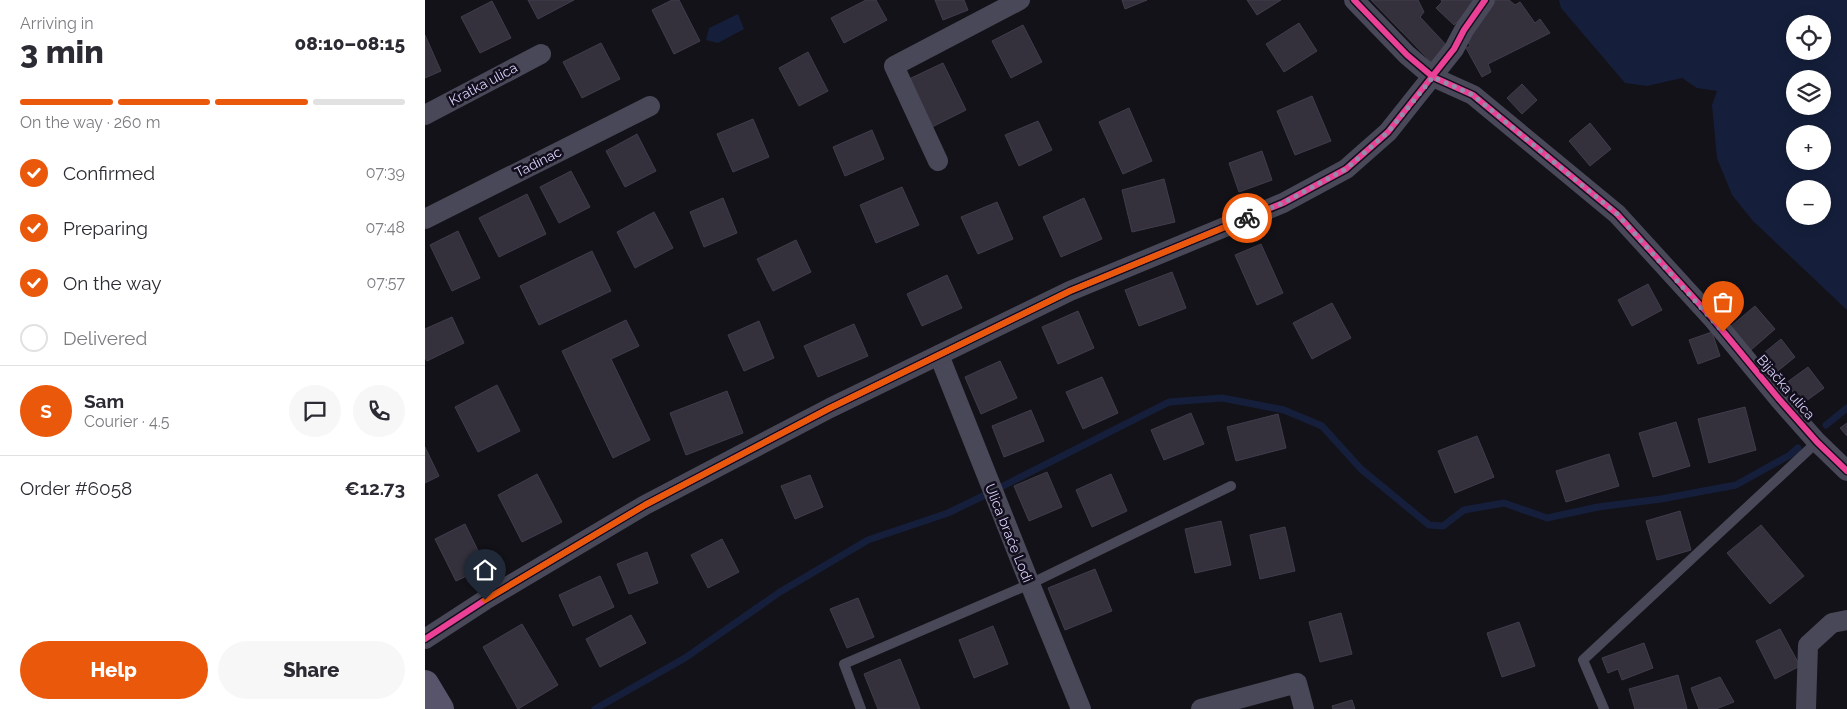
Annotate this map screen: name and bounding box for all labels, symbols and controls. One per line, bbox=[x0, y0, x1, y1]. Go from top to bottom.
text: Arriving in bbox=[20, 14, 94, 33]
map controls bbox=[1786, 15, 1831, 225]
button: locate bbox=[1786, 15, 1831, 60]
text: 08:10–08:15 bbox=[295, 32, 405, 54]
text: 3 min bbox=[20, 33, 104, 70]
street label: Kratka ulica bbox=[446, 59, 520, 109]
button: layers bbox=[1786, 70, 1831, 115]
text: On the way · 260 m bbox=[20, 113, 160, 132]
button: + bbox=[1786, 125, 1831, 170]
street label: Tadinac bbox=[512, 143, 564, 180]
icon: check bbox=[20, 159, 48, 187]
text: Confirmed bbox=[63, 162, 155, 184]
text: 07:39 bbox=[366, 163, 405, 182]
button: − bbox=[1786, 180, 1831, 225]
courier bbox=[1222, 193, 1272, 243]
icon: bike bbox=[1233, 204, 1261, 232]
icon: check bbox=[20, 214, 48, 242]
text: Preparing bbox=[63, 217, 148, 239]
text: 07:48 bbox=[366, 218, 405, 237]
icon: check bbox=[20, 269, 48, 297]
text: On the way bbox=[63, 272, 162, 294]
text: 07:57 bbox=[367, 273, 405, 292]
pin bbox=[1702, 281, 1744, 332]
icon: bag bbox=[1709, 288, 1737, 316]
text: Delivered bbox=[63, 327, 147, 349]
street label: Bijačka ulica bbox=[1754, 352, 1818, 422]
button: chat bbox=[289, 385, 341, 437]
button: phone bbox=[353, 385, 405, 437]
text: Sam bbox=[84, 390, 124, 412]
text: S bbox=[40, 400, 52, 422]
text: Courier · 4.5 bbox=[84, 412, 169, 431]
text: Order #6058 bbox=[20, 477, 132, 499]
text: €12.73 bbox=[345, 477, 405, 499]
street label: Ulica braće Lodi bbox=[982, 481, 1036, 585]
pin bbox=[464, 549, 506, 600]
icon: home bbox=[471, 556, 499, 584]
button: Help bbox=[20, 641, 208, 699]
button: Share bbox=[218, 641, 405, 699]

